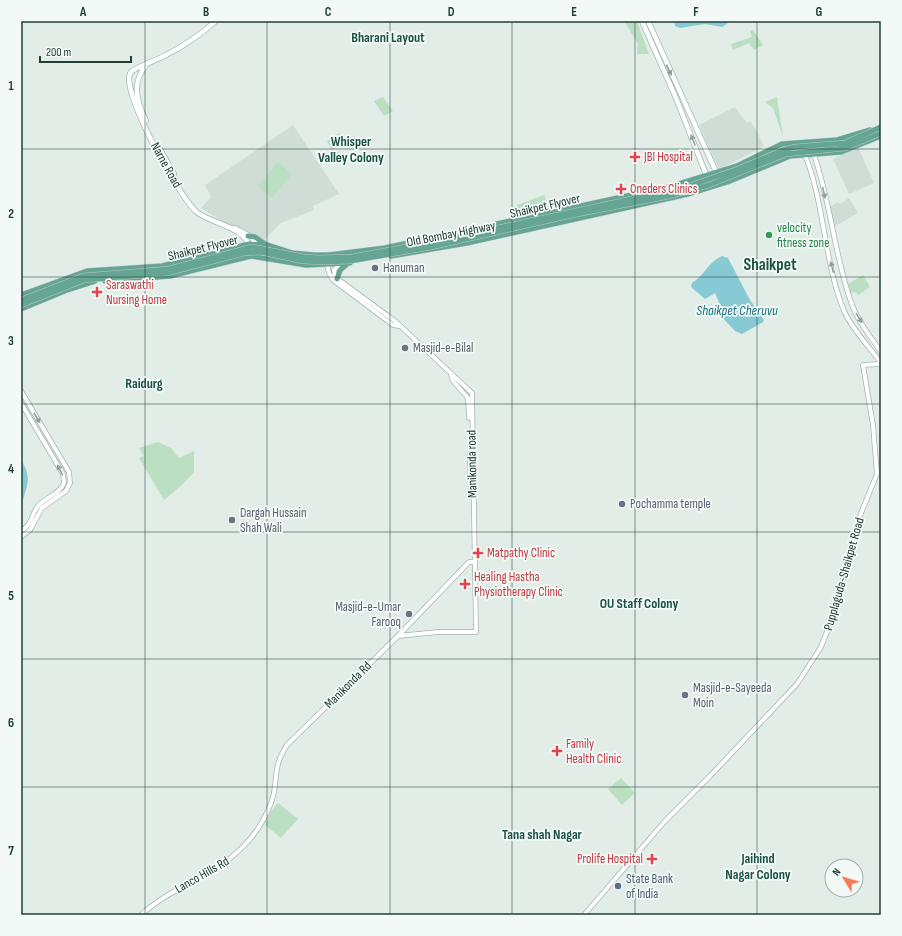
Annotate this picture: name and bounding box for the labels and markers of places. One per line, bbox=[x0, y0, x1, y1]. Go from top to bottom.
place label: JBI Hospital bbox=[643, 149, 693, 165]
marker: JBI Hospital bbox=[629, 151, 641, 163]
place label: Oneders Clinics bbox=[630, 181, 698, 197]
marker: Oneders Clinics bbox=[615, 183, 627, 195]
place label: velocity fitness zone bbox=[777, 220, 829, 251]
marker: velocity fitness zone bbox=[764, 230, 774, 240]
place label: Hanuman bbox=[383, 260, 425, 276]
marker: Hanuman bbox=[370, 263, 380, 273]
place label: Saraswathi Nursing Home bbox=[106, 277, 167, 308]
marker: Saraswathi Nursing Home bbox=[91, 286, 103, 298]
place label: Masjid-e-Bilal bbox=[413, 340, 473, 356]
marker: Masjid-e-Bilal bbox=[400, 343, 410, 353]
place label: Pochamma temple bbox=[630, 496, 711, 512]
marker: Pochamma temple bbox=[617, 499, 627, 509]
place label: Dargah Hussain Shah Wali bbox=[240, 505, 307, 536]
marker: Dargah Hussain Shah Wali bbox=[227, 515, 237, 525]
place label: Matpathy Clinic bbox=[487, 545, 555, 561]
marker: Matpathy Clinic bbox=[472, 547, 484, 559]
place label: Healing Hastha Physiotherapy Clinic bbox=[474, 569, 563, 600]
marker: Healing Hastha Physiotherapy Clinic bbox=[459, 578, 471, 590]
place label: Masjid-e-Umar Farooq bbox=[335, 599, 401, 630]
marker: Masjid-e-Umar Farooq bbox=[404, 609, 414, 619]
place label: Masjid-e-Sayeeda Moin bbox=[693, 680, 772, 711]
marker: Masjid-e-Sayeeda Moin bbox=[680, 690, 690, 700]
place label: Family Health Clinic bbox=[566, 736, 621, 767]
marker: Family Health Clinic bbox=[551, 745, 563, 757]
place label: Prolife Hospital bbox=[577, 851, 643, 867]
marker: Prolife Hospital bbox=[646, 853, 658, 865]
place label: State Bank of India bbox=[626, 871, 673, 902]
marker: State Bank of India bbox=[613, 881, 623, 891]

